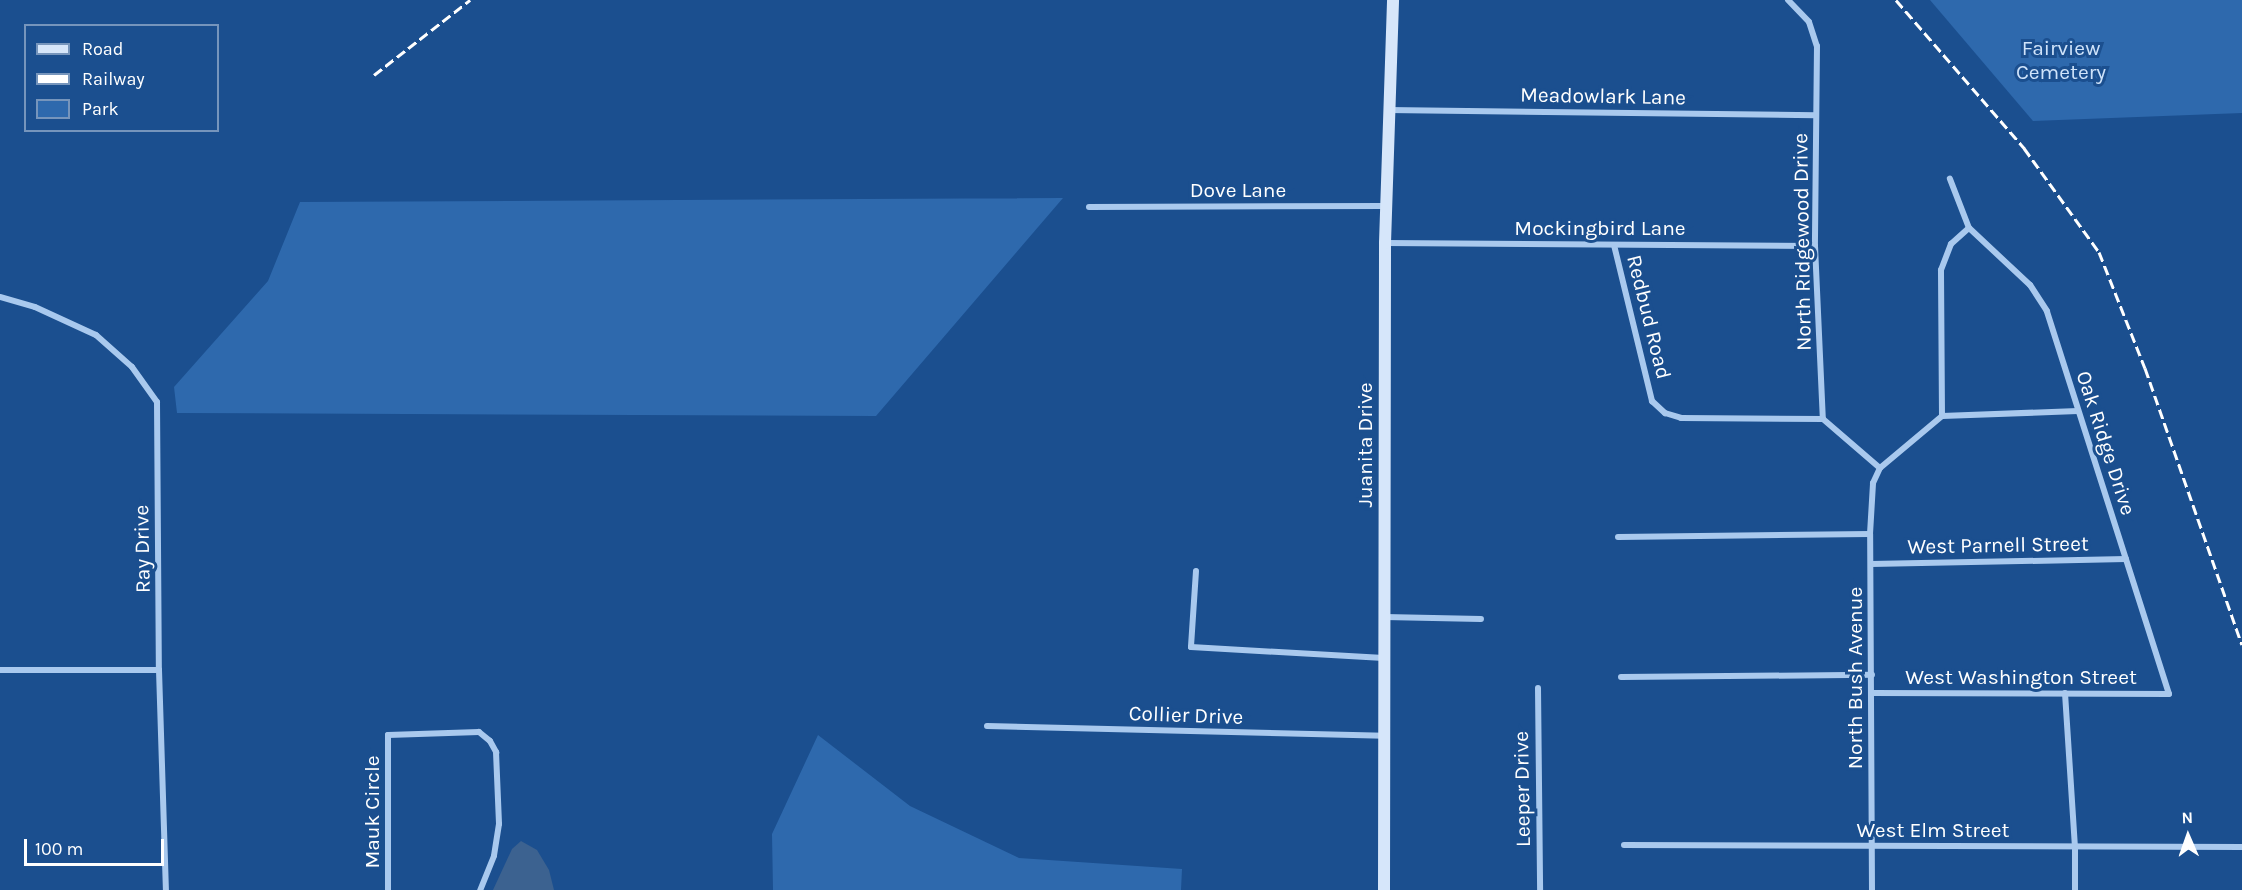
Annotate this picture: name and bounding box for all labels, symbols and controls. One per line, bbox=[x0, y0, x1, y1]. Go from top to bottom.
legend bbox=[24, 24, 219, 132]
park label: Fairview Cemetery bbox=[2016, 35, 2106, 85]
text: Road bbox=[82, 38, 123, 60]
text: Railway bbox=[82, 68, 145, 90]
street label: Meadowlark Lane bbox=[1520, 82, 1686, 110]
text: Park bbox=[82, 98, 119, 120]
street label: North Ridgewood Drive bbox=[1788, 133, 1816, 351]
street label: Dove Lane bbox=[1190, 177, 1286, 203]
street label: Mockingbird Lane bbox=[1514, 215, 1686, 241]
street label: Redbud Road bbox=[1621, 252, 1677, 382]
street label: Oak Ridge Drive bbox=[2071, 368, 2141, 518]
street label: Juanita Drive bbox=[1352, 382, 1378, 508]
street label: Ray Drive bbox=[129, 505, 155, 593]
street label: West Parnell Street bbox=[1907, 531, 2089, 559]
street label: North Bush Avenue bbox=[1842, 587, 1868, 769]
street label: West Washington Street bbox=[1905, 664, 2137, 690]
street label: Collier Drive bbox=[1128, 700, 1244, 730]
street label: Leeper Drive bbox=[1508, 731, 1536, 847]
street label: Mauk Circle bbox=[359, 755, 385, 869]
north arrow bbox=[2158, 806, 2218, 866]
text: N bbox=[2181, 808, 2193, 827]
street label: West Elm Street bbox=[1857, 817, 2009, 843]
scale bar bbox=[27, 827, 166, 865]
text: 100 m bbox=[35, 838, 83, 860]

